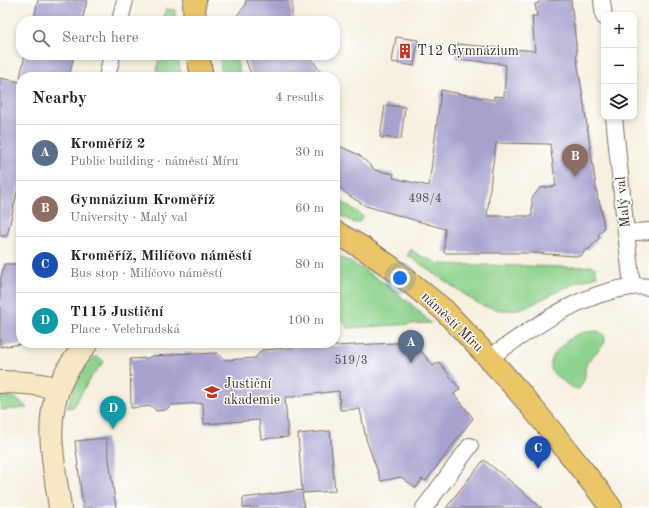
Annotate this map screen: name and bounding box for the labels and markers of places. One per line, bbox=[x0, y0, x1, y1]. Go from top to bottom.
building icon: T12 Gymnázium bbox=[396, 42, 414, 60]
place label: T12 Gymnázium bbox=[417, 44, 519, 58]
pin: B bbox=[562, 144, 588, 177]
pin: A bbox=[398, 330, 424, 363]
place label: Justiční akademie bbox=[224, 377, 280, 407]
school or university icon: Justiční akademie bbox=[203, 383, 221, 401]
pin: D bbox=[100, 396, 126, 429]
pin: C bbox=[525, 436, 551, 469]

